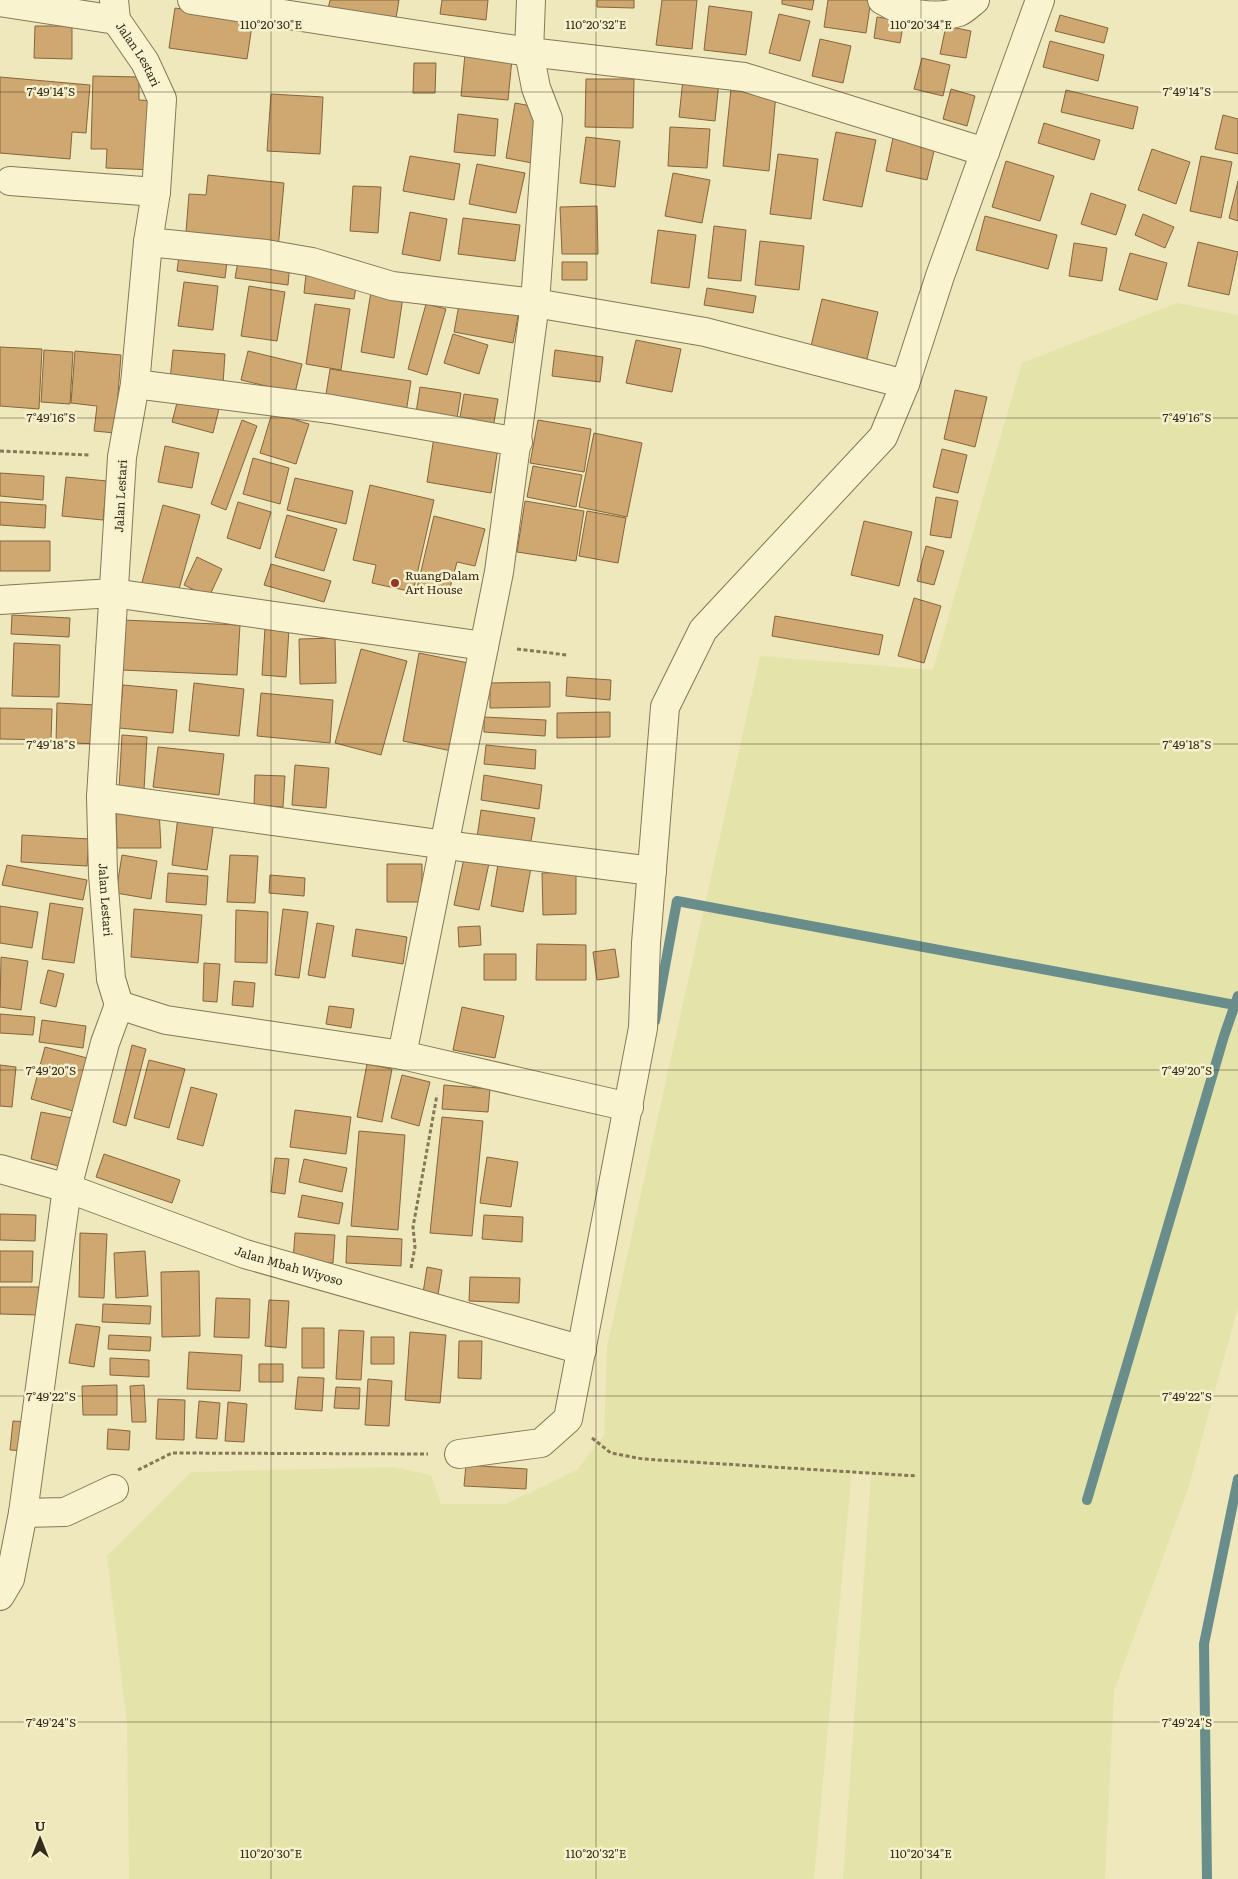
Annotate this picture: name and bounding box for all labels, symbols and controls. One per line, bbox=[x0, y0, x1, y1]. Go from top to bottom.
text: 110°20'30"E bbox=[240, 15, 302, 33]
text: 110°20'32"E bbox=[566, 15, 627, 33]
text: 110°20'34"E bbox=[890, 15, 952, 33]
street label: Jalan Lestari bbox=[112, 18, 165, 89]
text: 7°49'14"S bbox=[27, 82, 75, 100]
text: 7°49'14"S bbox=[1163, 82, 1211, 100]
text: 7°49'16"S bbox=[27, 408, 75, 426]
text: 7°49'16"S bbox=[1163, 408, 1211, 426]
street label: Jalan Lestari bbox=[109, 459, 131, 533]
place label: RuangDalam Art House bbox=[405, 566, 480, 598]
marker: RuangDalam Art House bbox=[389, 577, 401, 589]
text: 7°49'18"S bbox=[26, 735, 76, 753]
text: 7°49'18"S bbox=[1162, 735, 1212, 753]
street label: Jalan Lestari bbox=[95, 863, 118, 937]
text: 7°49'20"S bbox=[26, 1061, 76, 1079]
text: 7°49'20"S bbox=[1162, 1061, 1212, 1079]
street label: Jalan Mbah Wiyoso bbox=[232, 1241, 345, 1289]
text: 7°49'22"S bbox=[26, 1387, 76, 1405]
text: 7°49'22"S bbox=[1162, 1387, 1212, 1405]
text: 7°49'24"S bbox=[26, 1713, 76, 1731]
text: 7°49'24"S bbox=[1162, 1713, 1212, 1731]
north arrow bbox=[15, 1814, 65, 1864]
text: U bbox=[34, 1815, 46, 1835]
text: 110°20'30"E bbox=[240, 1844, 302, 1862]
text: 110°20'32"E bbox=[566, 1844, 627, 1862]
text: 110°20'34"E bbox=[890, 1844, 952, 1862]

